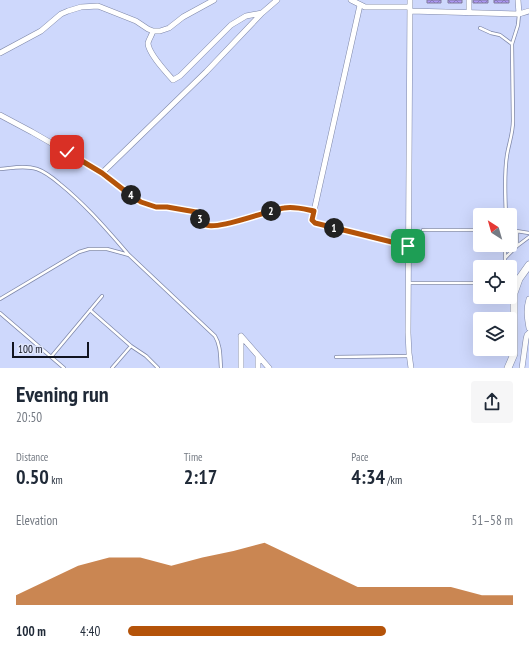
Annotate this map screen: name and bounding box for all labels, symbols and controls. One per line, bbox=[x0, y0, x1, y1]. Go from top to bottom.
pin bbox=[50, 135, 84, 169]
icon: check bbox=[56, 141, 78, 163]
pin: 4 bbox=[121, 185, 141, 205]
text: 4 bbox=[128, 188, 134, 202]
pin: 2 bbox=[261, 201, 281, 221]
text: 2 bbox=[268, 204, 274, 218]
north arrow bbox=[473, 208, 517, 252]
map controls bbox=[473, 208, 517, 356]
pin: 3 bbox=[190, 209, 210, 229]
text: 3 bbox=[197, 212, 203, 226]
pin: 1 bbox=[324, 218, 344, 238]
text: 1 bbox=[331, 221, 337, 235]
pin bbox=[391, 229, 425, 263]
icon: arrive bbox=[397, 235, 419, 257]
button: locate bbox=[473, 260, 517, 304]
button: layers bbox=[473, 312, 517, 356]
scale bar bbox=[12, 340, 89, 359]
text: 100 m bbox=[18, 342, 42, 356]
text: Evening run bbox=[16, 380, 109, 408]
button: share bbox=[471, 381, 513, 423]
text: 20:50 bbox=[16, 409, 42, 426]
text: Distance bbox=[16, 450, 48, 464]
text: Time bbox=[184, 450, 203, 464]
text: Pace bbox=[351, 450, 369, 464]
text: 0.50 bbox=[16, 464, 49, 490]
text: 2:17 bbox=[184, 464, 217, 490]
text: 4:34 bbox=[351, 464, 385, 490]
text: km bbox=[49, 473, 63, 487]
text: /km bbox=[385, 473, 402, 487]
text: Elevation bbox=[16, 512, 58, 529]
text: 51–58 m bbox=[471, 512, 513, 529]
text: 100 m bbox=[16, 623, 46, 640]
text: 4:40 bbox=[80, 623, 100, 640]

